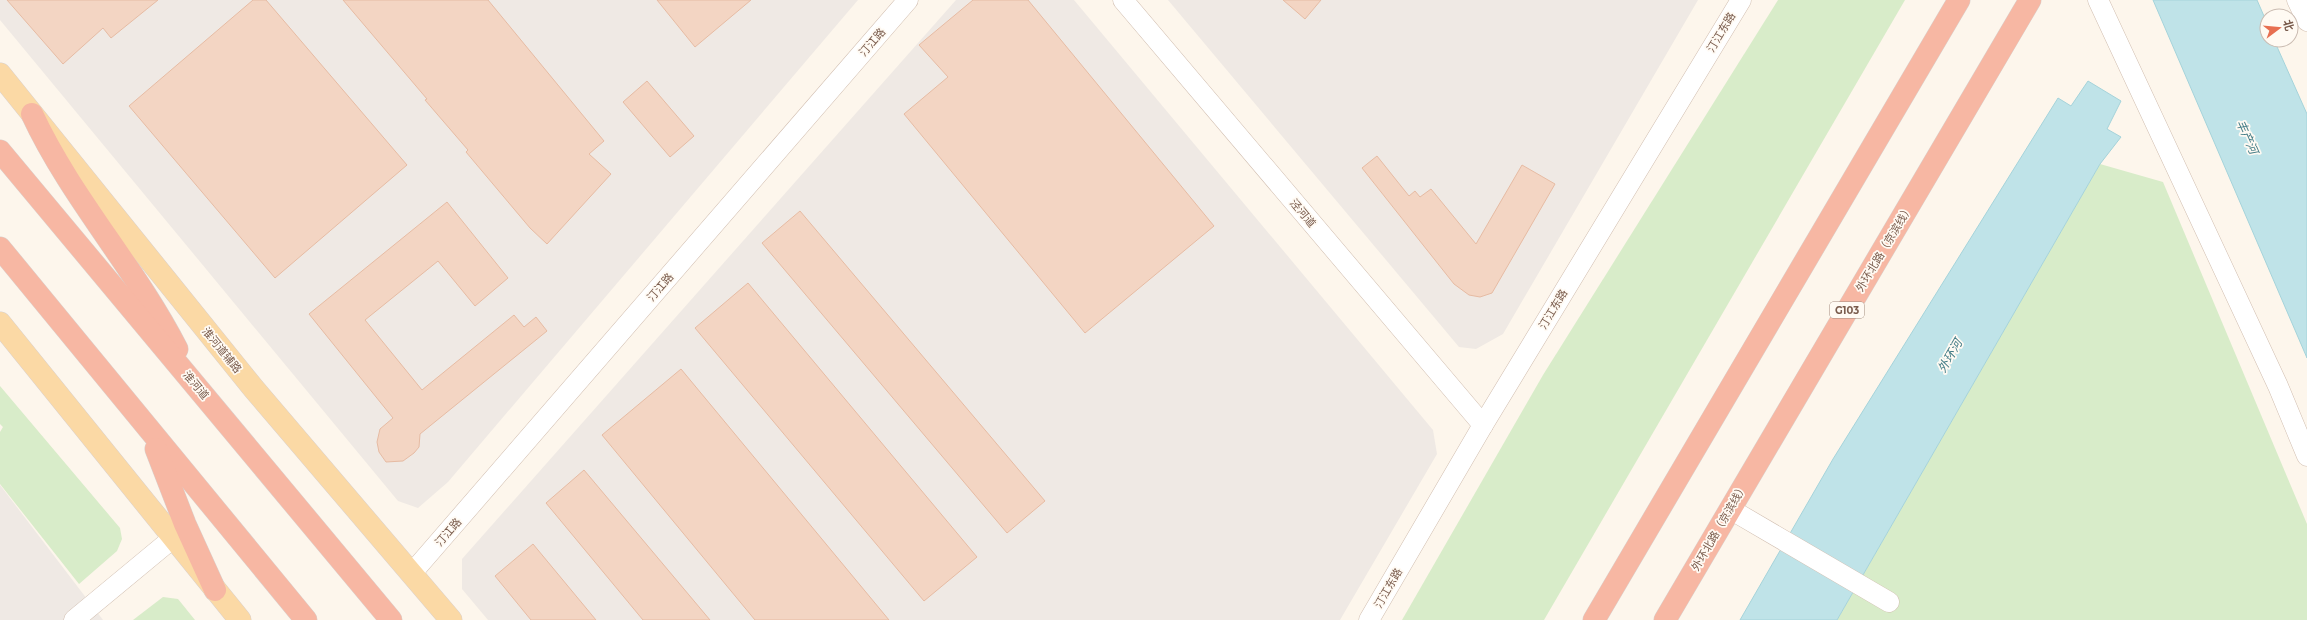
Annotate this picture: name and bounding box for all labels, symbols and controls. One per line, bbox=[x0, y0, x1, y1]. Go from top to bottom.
north arrow bbox=[2259, 8, 2299, 48]
street label: 汀江东路 bbox=[1704, 10, 1738, 54]
text: 北 bbox=[2280, 18, 2297, 32]
street label: 汀江路 bbox=[856, 25, 888, 59]
water label: 丰产河 bbox=[2233, 117, 2262, 158]
street label: 泾河道 bbox=[1287, 196, 1319, 230]
street label: 外环北路（京滨线） bbox=[1853, 202, 1915, 294]
street label: 汀江路 bbox=[644, 270, 676, 304]
street label: 汀江东路 bbox=[1536, 287, 1570, 331]
road number: G103 bbox=[1830, 302, 1864, 318]
street label: 淮河道辅路 bbox=[199, 324, 245, 376]
water label: 外环河 bbox=[1934, 335, 1966, 375]
street label: 淮河道 bbox=[180, 368, 212, 402]
street label: 外环北路（京滨线） bbox=[1688, 481, 1750, 573]
street label: 汀江路 bbox=[432, 515, 464, 549]
street label: 汀江东路 bbox=[1371, 565, 1405, 611]

